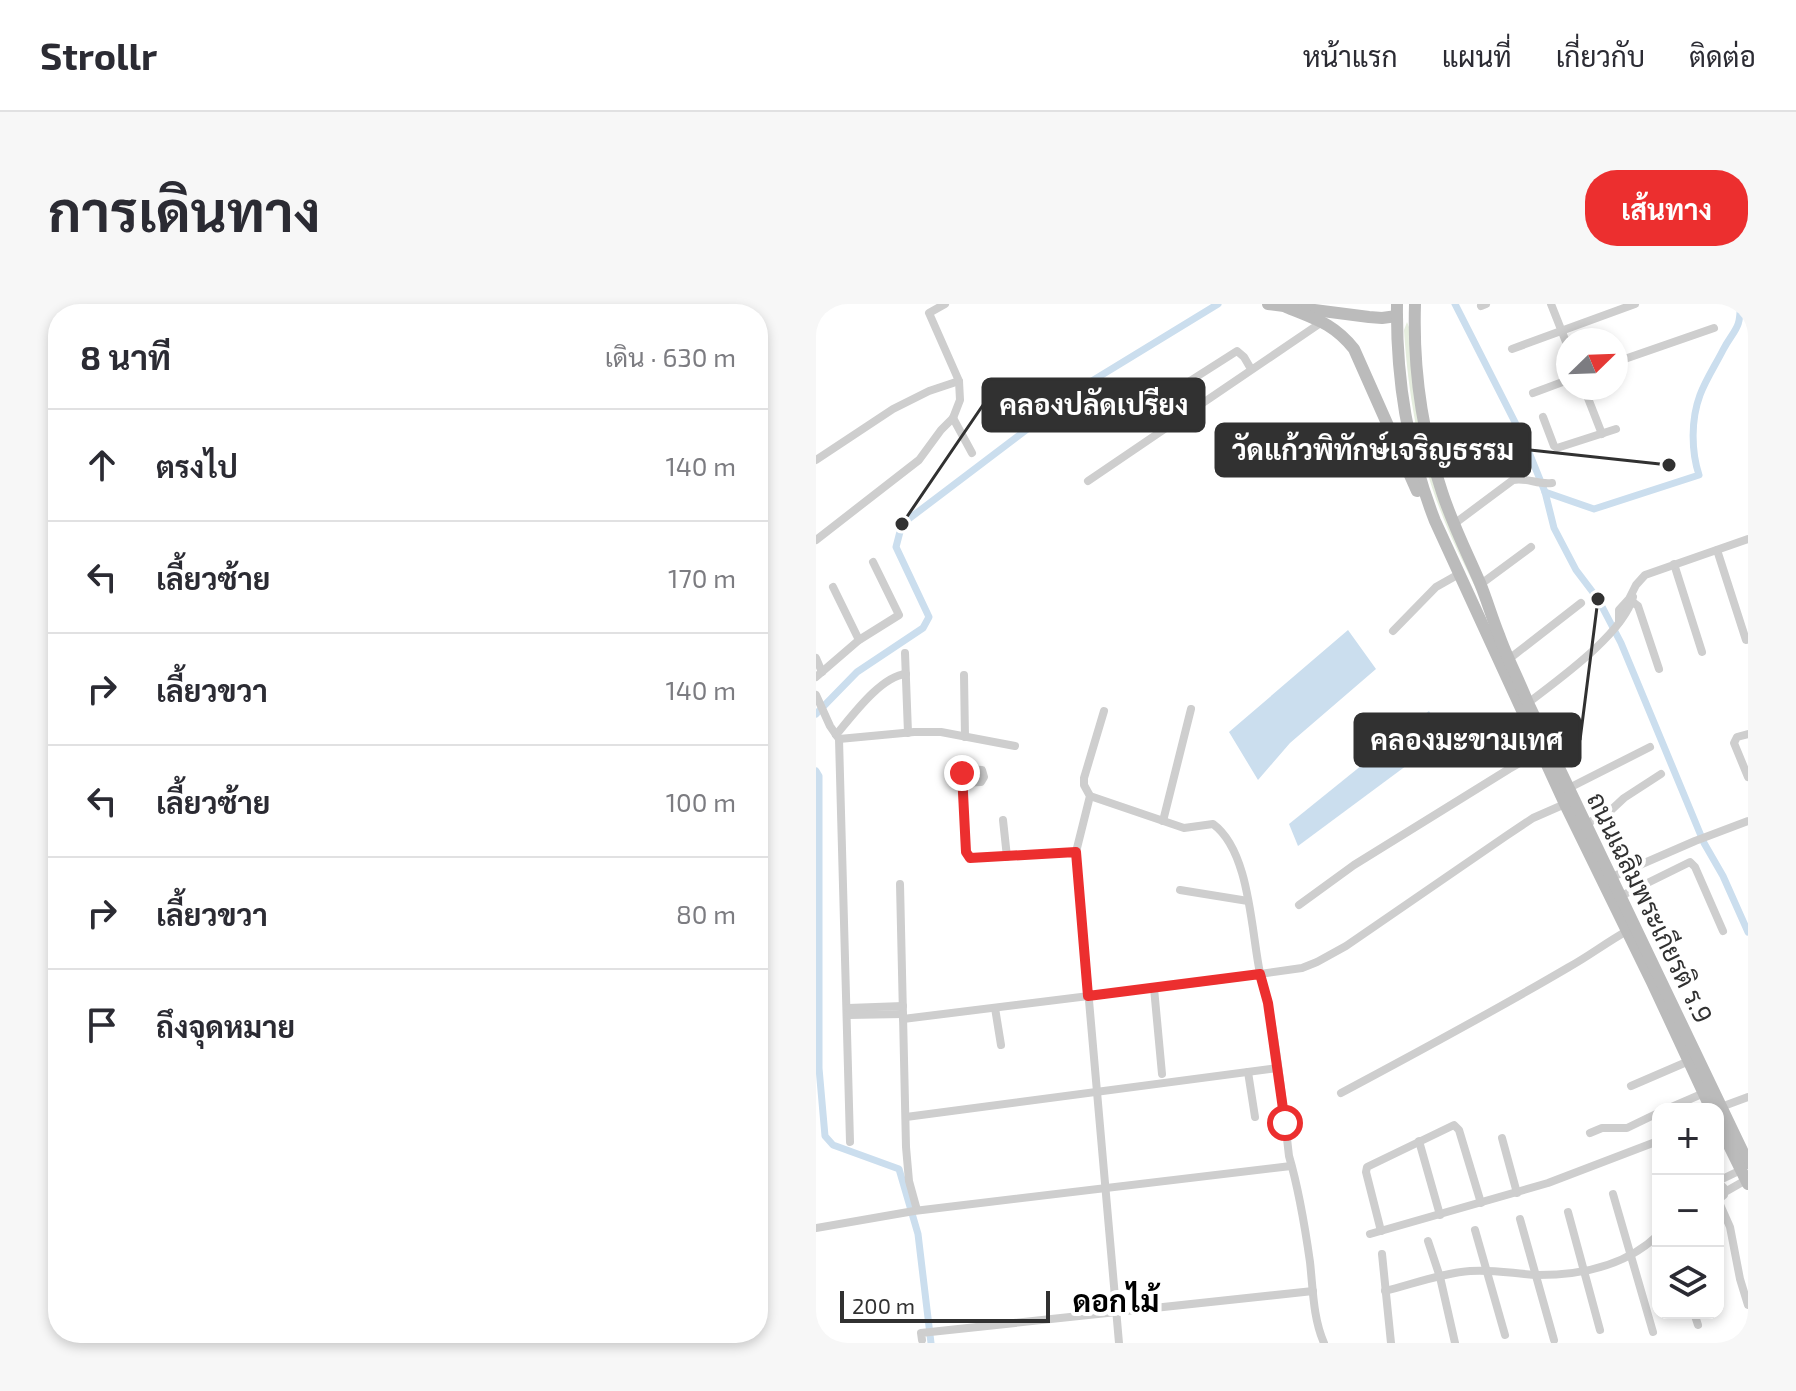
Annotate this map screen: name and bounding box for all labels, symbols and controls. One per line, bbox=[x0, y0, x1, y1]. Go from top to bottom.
text: Strollr bbox=[40, 32, 157, 78]
text: หน้าแรก bbox=[1303, 39, 1398, 73]
text: แผนที่ bbox=[1442, 39, 1512, 73]
text: เกี่ยวกับ bbox=[1556, 39, 1645, 73]
text: ติดต่อ bbox=[1689, 39, 1756, 73]
button: เส้นทาง bbox=[1585, 170, 1748, 246]
text: การเดินทาง bbox=[48, 176, 320, 243]
north arrow bbox=[1556, 328, 1628, 400]
text: 8 นาที bbox=[80, 336, 171, 377]
text: เดิน · 630 m bbox=[605, 341, 736, 372]
callout: คลองปลัดเปรียง bbox=[983, 379, 1204, 431]
text: คลองปลัดเปรียง bbox=[999, 387, 1189, 421]
callout: วัดแก้วพิทักษ์เจริญธรรม bbox=[1216, 424, 1530, 476]
text: วัดแก้วพิทักษ์เจริญธรรม bbox=[1232, 431, 1514, 468]
icon: ahead bbox=[80, 443, 124, 487]
text: ตรงไป bbox=[156, 448, 238, 484]
text: 140 m bbox=[665, 450, 736, 481]
icon: left bbox=[80, 555, 124, 599]
text: เลี้ยวซ้าย bbox=[156, 560, 270, 596]
text: 170 m bbox=[668, 562, 736, 593]
icon: right bbox=[80, 667, 124, 711]
text: เลี้ยวขวา bbox=[156, 672, 268, 708]
text: 140 m bbox=[665, 674, 736, 705]
callout: คลองมะขามเทศ bbox=[1355, 714, 1580, 766]
text: คลองมะขามเทศ bbox=[1371, 722, 1563, 756]
route end bbox=[944, 755, 980, 791]
icon: left bbox=[80, 779, 124, 823]
text: เลี้ยวซ้าย bbox=[156, 784, 270, 820]
text: 100 m bbox=[666, 786, 736, 817]
street label: ถนนเฉลิมพระเกียรติ ร.9 bbox=[1582, 787, 1720, 1027]
icon: right bbox=[80, 891, 124, 935]
text: เลี้ยวขวา bbox=[156, 896, 268, 932]
text: 80 m bbox=[676, 898, 736, 929]
icon: arrive bbox=[80, 1003, 124, 1047]
text: ถึงจุดหมาย bbox=[156, 1008, 295, 1044]
map controls bbox=[1652, 1103, 1724, 1319]
button: + bbox=[1652, 1103, 1724, 1175]
route start bbox=[1267, 1105, 1303, 1141]
button: − bbox=[1652, 1175, 1724, 1247]
button: layers bbox=[1652, 1247, 1724, 1319]
district label: ดอกไม้ bbox=[1073, 1281, 1161, 1318]
scale bar bbox=[840, 1287, 1050, 1323]
text: 200 m bbox=[852, 1292, 915, 1318]

